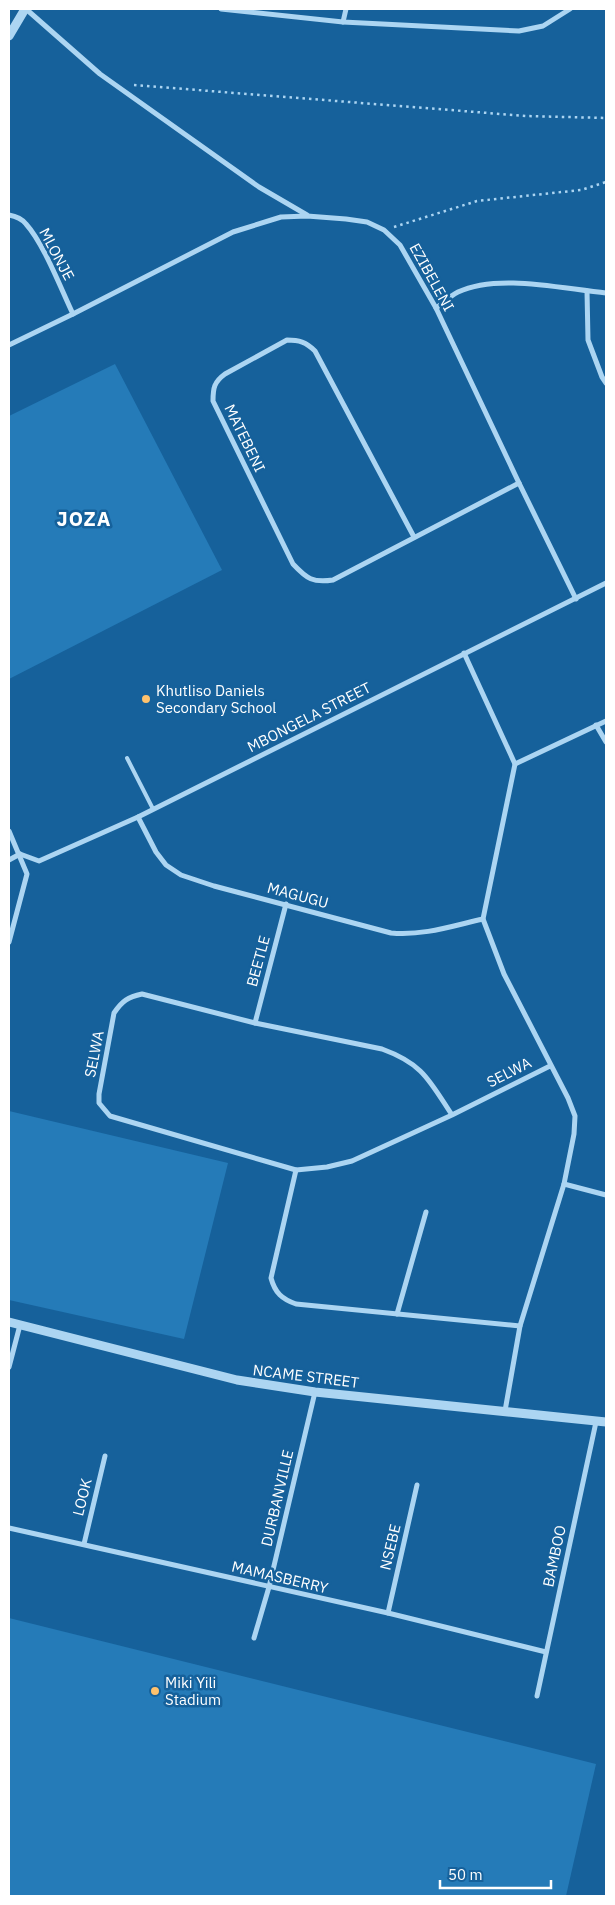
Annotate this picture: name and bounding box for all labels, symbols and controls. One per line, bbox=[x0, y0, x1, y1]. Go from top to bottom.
street label: MLONJE bbox=[35, 224, 79, 284]
street label: EZIBELENI bbox=[406, 240, 458, 314]
street label: MATEBENI bbox=[220, 401, 270, 475]
district label: JOZA bbox=[57, 505, 111, 532]
street label: MBONGELA STREET bbox=[244, 677, 374, 756]
place label: Khutliso Daniels Secondary School bbox=[156, 681, 276, 717]
marker: Khutliso Daniels Secondary School bbox=[140, 693, 152, 705]
street label: MAGUGU bbox=[265, 878, 331, 912]
street label: BEETLE bbox=[242, 933, 274, 989]
street label: SELWA bbox=[80, 1028, 108, 1079]
street label: SELWA bbox=[484, 1053, 535, 1091]
street label: NCAME STREET bbox=[252, 1360, 361, 1392]
street label: DURBANVILLE bbox=[257, 1448, 297, 1548]
street label: LOOK bbox=[68, 1476, 96, 1518]
street label: NSEBE bbox=[376, 1522, 404, 1572]
street label: BAMBOO bbox=[538, 1523, 570, 1589]
street label: MAMASBERRY bbox=[230, 1557, 330, 1597]
place label: Miki Yili Stadium bbox=[165, 1673, 221, 1709]
marker: Miki Yili Stadium bbox=[149, 1685, 161, 1697]
scale bar bbox=[440, 1858, 551, 1890]
text: 50 m bbox=[448, 1865, 483, 1884]

